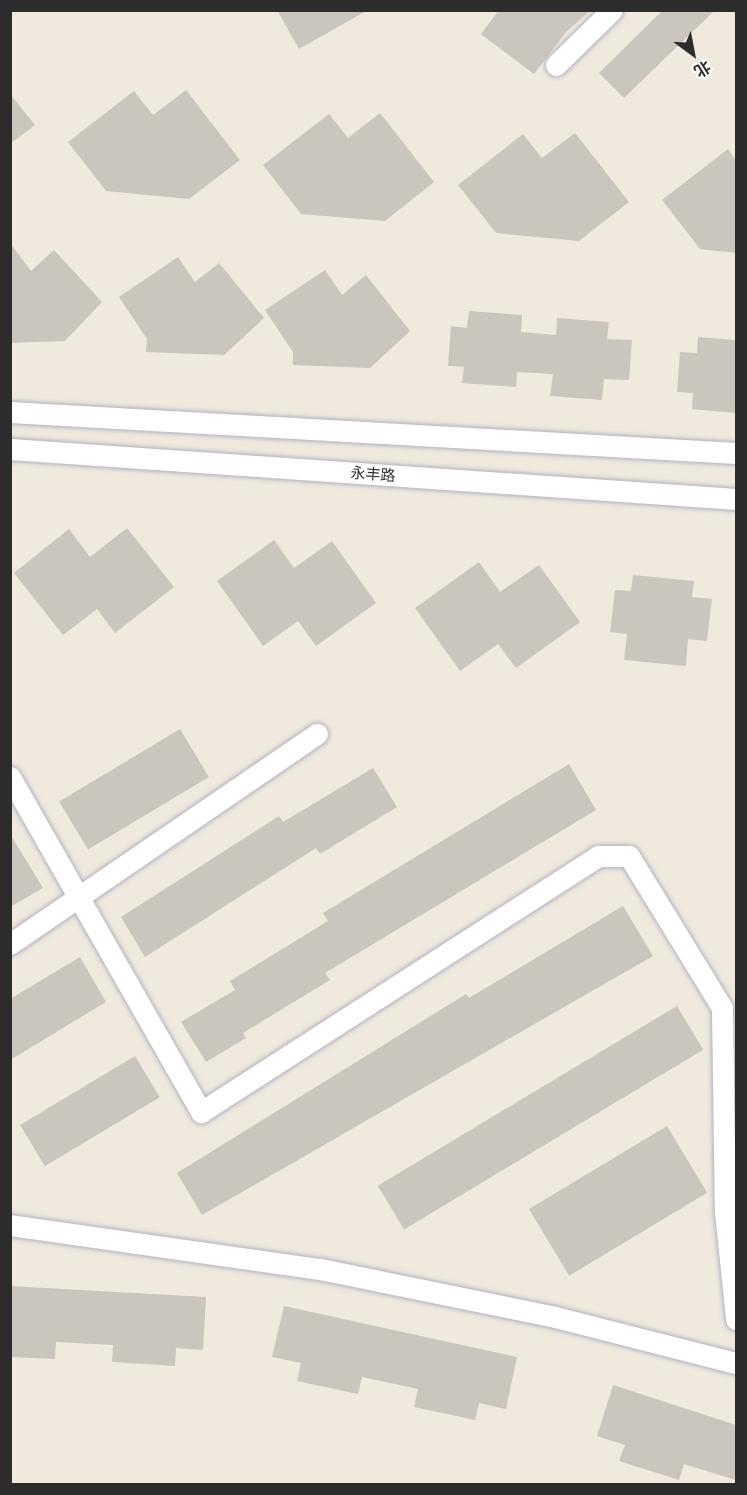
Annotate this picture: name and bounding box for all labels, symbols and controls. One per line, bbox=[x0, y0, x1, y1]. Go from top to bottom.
north arrow bbox=[663, 24, 723, 84]
text: 北 bbox=[691, 57, 714, 81]
street label: 永丰路 bbox=[350, 463, 396, 485]

